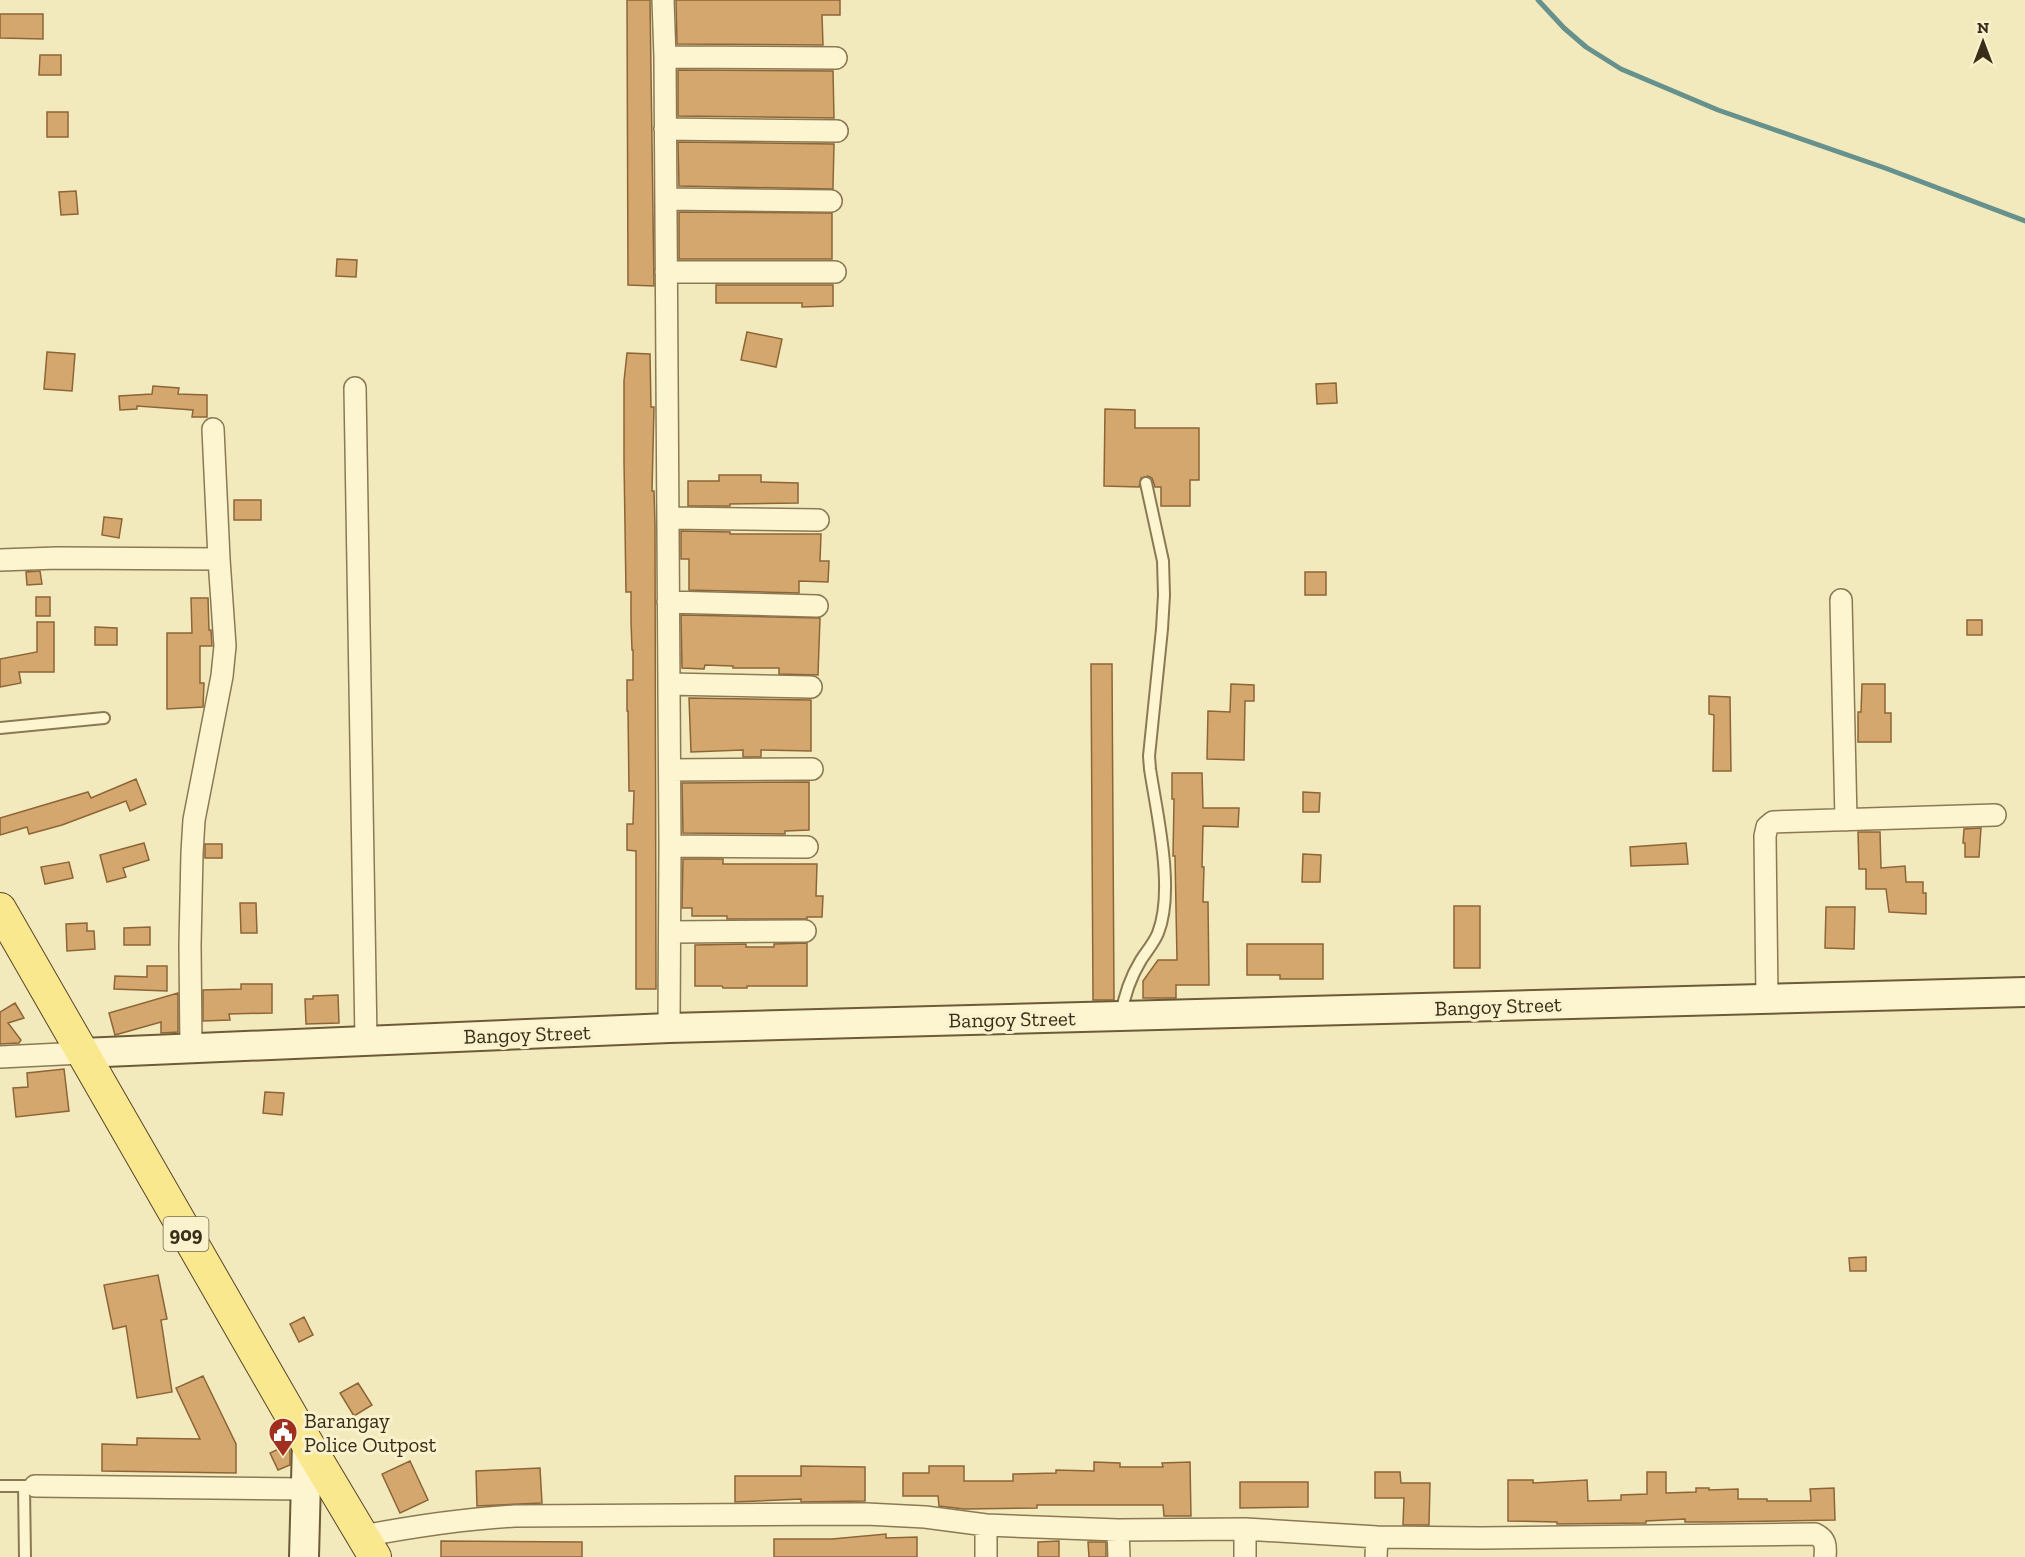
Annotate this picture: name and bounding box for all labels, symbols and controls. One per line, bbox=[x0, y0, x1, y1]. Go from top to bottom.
north arrow bbox=[1953, 12, 2013, 72]
text: N bbox=[1977, 18, 1989, 37]
street label: Bangoy Street bbox=[1434, 991, 1562, 1021]
street label: Bangoy Street bbox=[948, 1005, 1076, 1033]
street label: Bangoy Street bbox=[463, 1019, 591, 1049]
road number: 909 bbox=[164, 1217, 208, 1251]
place label: Barangay Police Outpost bbox=[304, 1408, 437, 1457]
public building icon: Barangay Police Outpost bbox=[267, 1416, 299, 1458]

